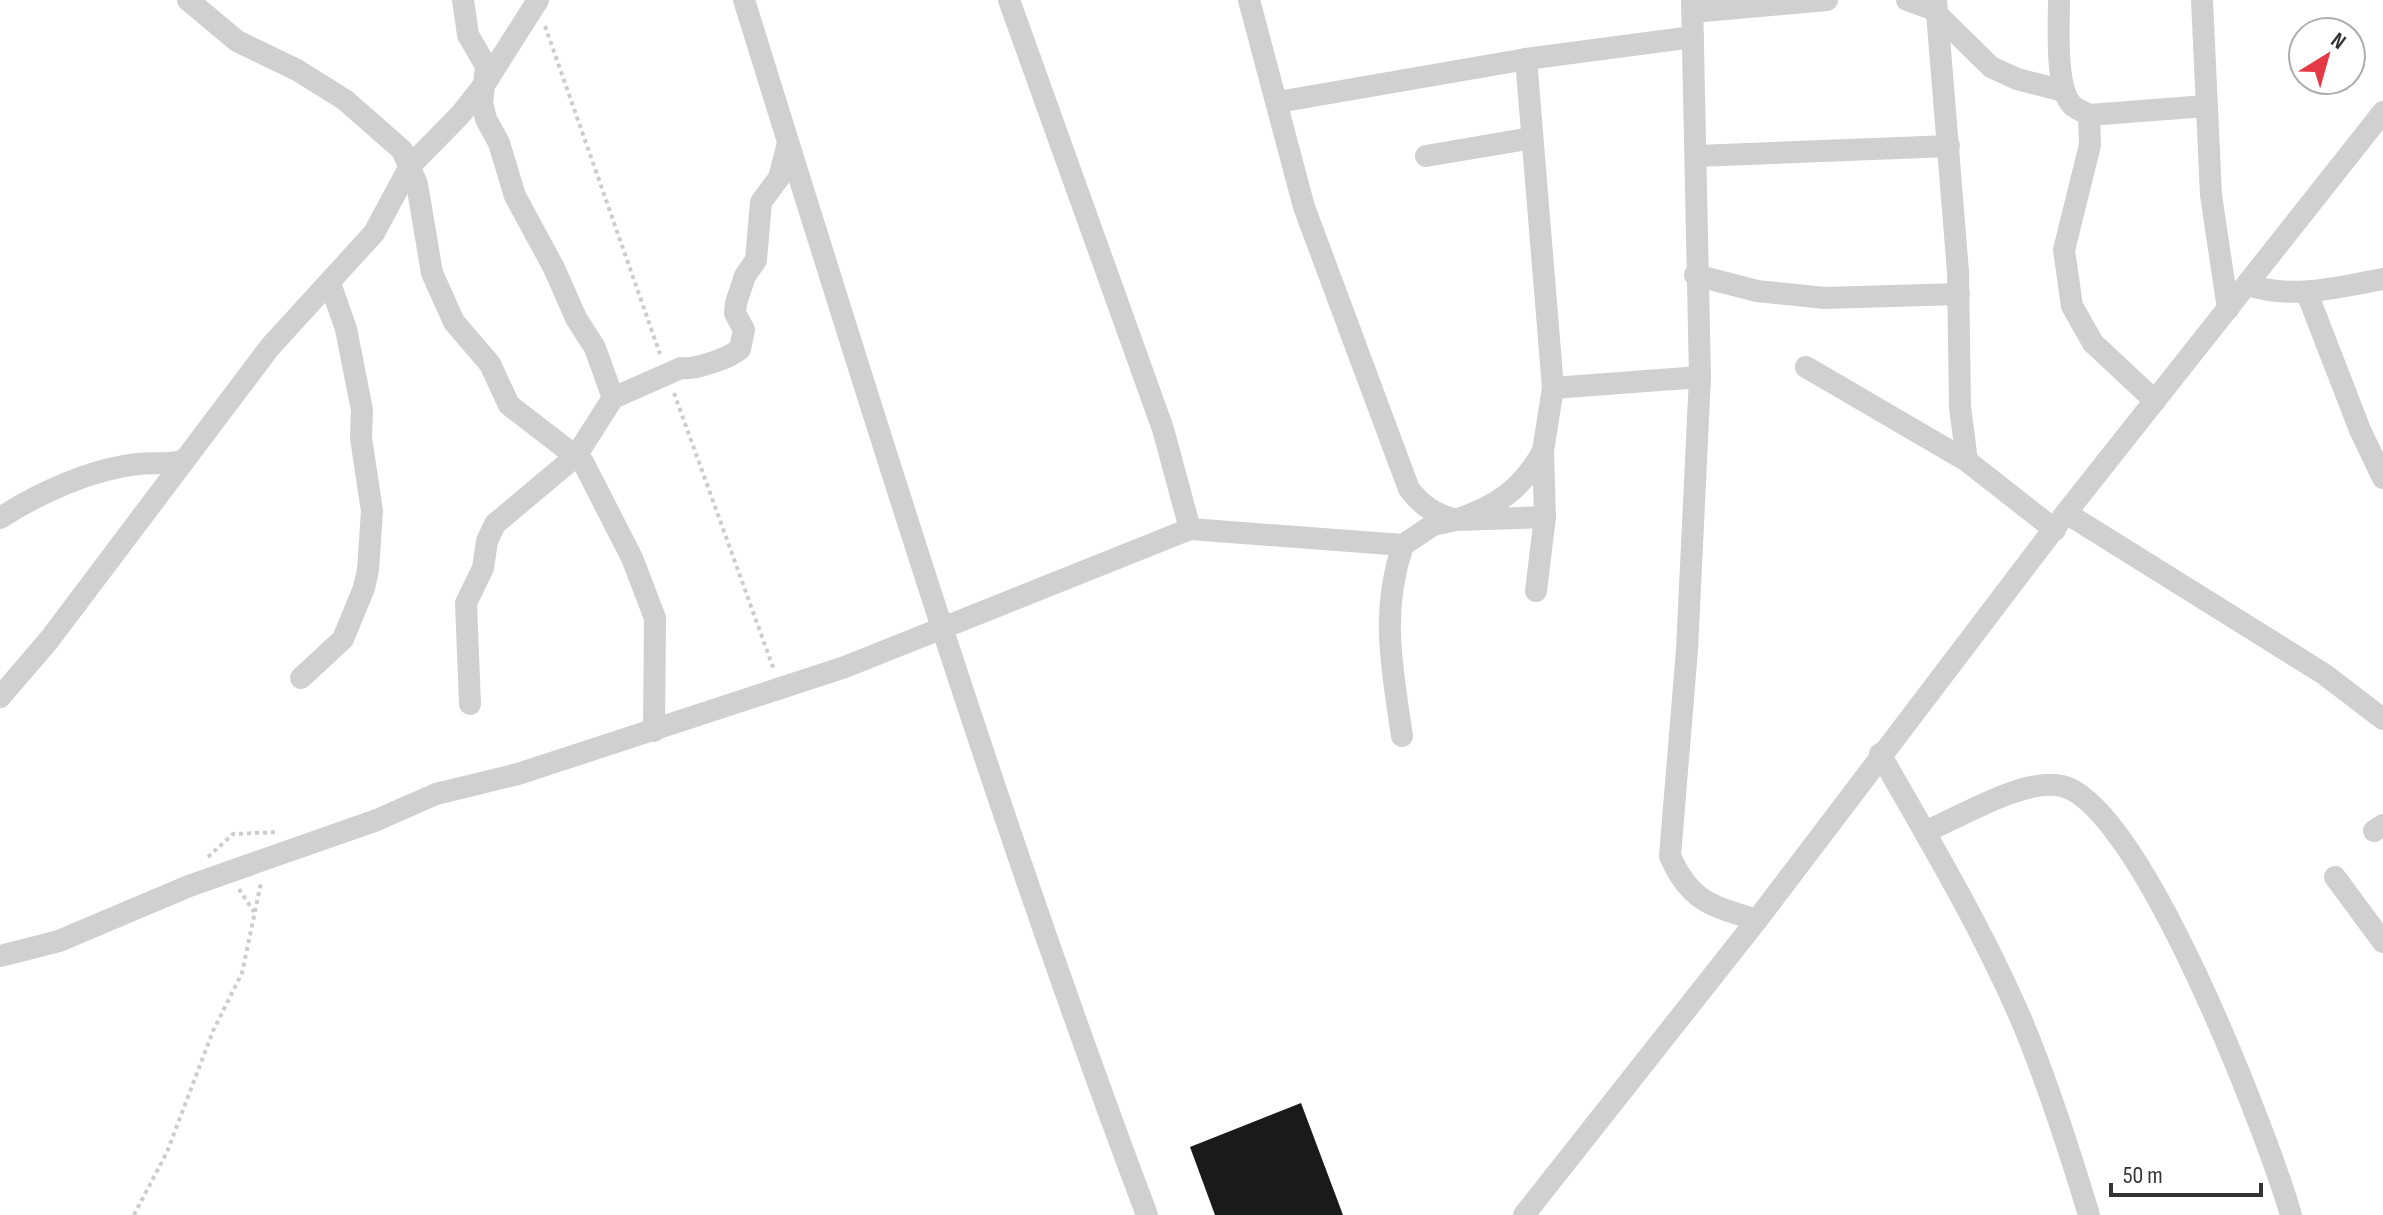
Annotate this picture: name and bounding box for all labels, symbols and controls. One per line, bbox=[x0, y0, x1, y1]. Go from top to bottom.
north arrow bbox=[2287, 16, 2367, 96]
text: N bbox=[2325, 27, 2351, 56]
scale bar bbox=[2111, 1147, 2261, 1197]
text: 50 m bbox=[2123, 1161, 2163, 1190]

